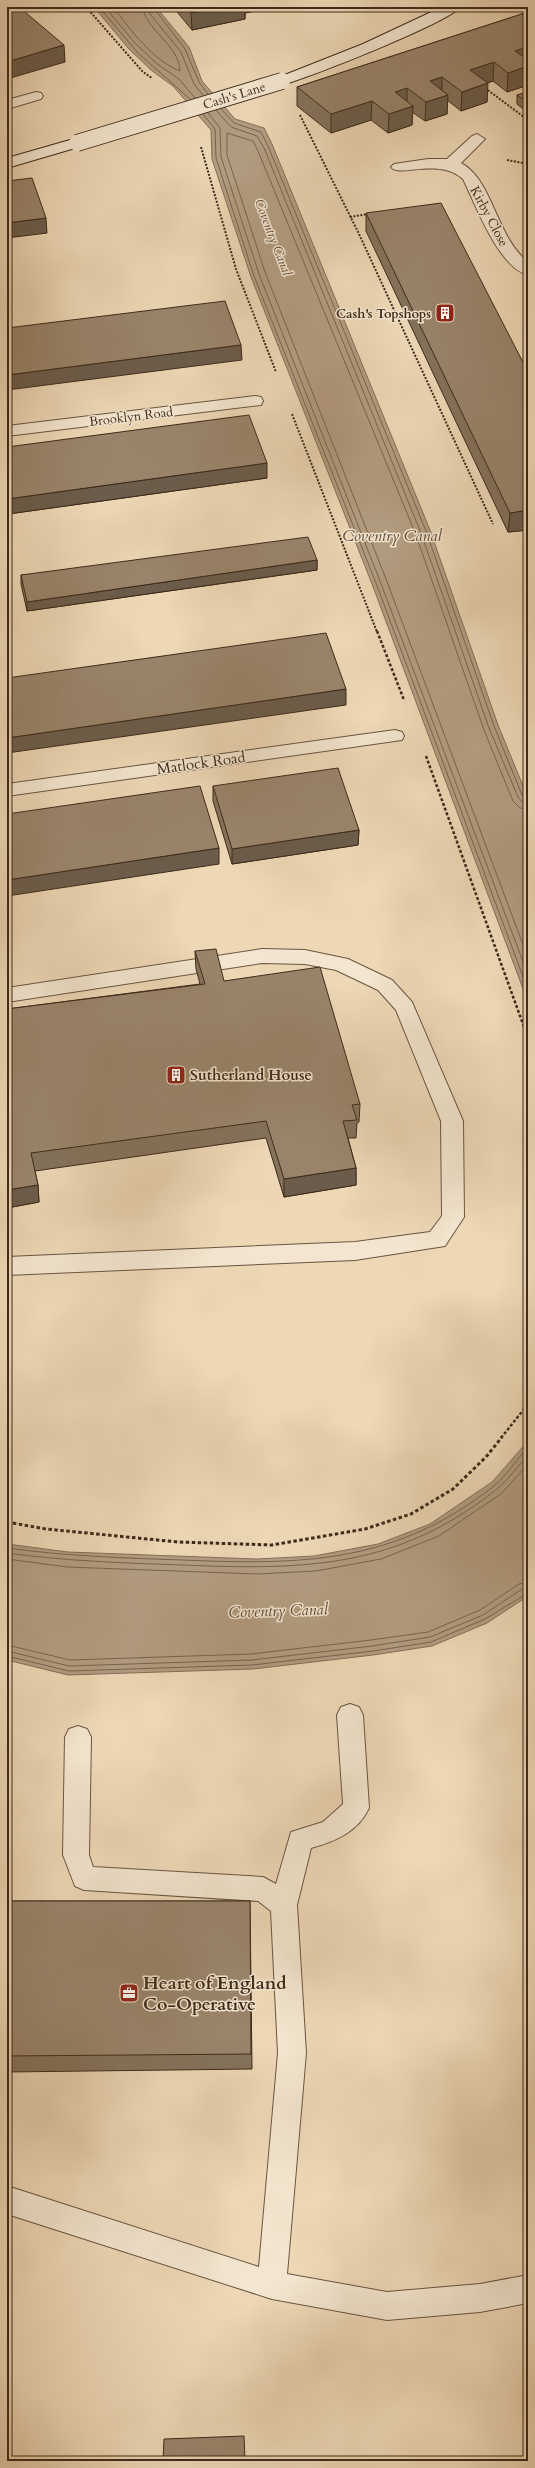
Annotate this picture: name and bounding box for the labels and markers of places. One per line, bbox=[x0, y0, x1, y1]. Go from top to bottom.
building icon: Cash's Topshops bbox=[434, 302, 456, 324]
place label: Cash's Topshops bbox=[336, 305, 431, 323]
building icon: Sutherland House bbox=[165, 1064, 187, 1086]
place label: Sutherland House bbox=[190, 1065, 312, 1085]
place label: Heart of England Co-Operative bbox=[143, 1971, 287, 2017]
office icon: Heart of England Co-Operative bbox=[118, 1982, 140, 2004]

